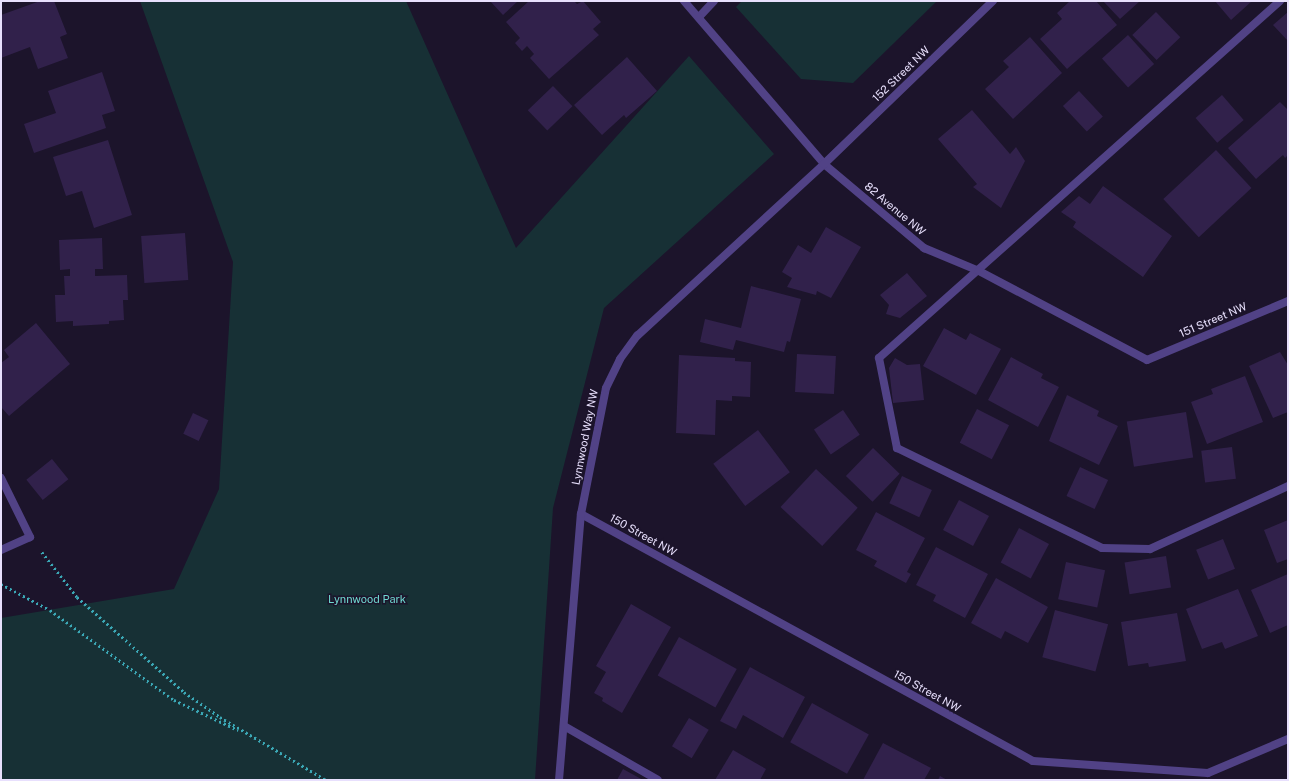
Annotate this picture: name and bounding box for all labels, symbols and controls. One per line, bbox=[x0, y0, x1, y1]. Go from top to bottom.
street label: 152 Street NW bbox=[870, 43, 932, 105]
street label: 82 Avenue NW bbox=[862, 180, 928, 238]
street label: 151 Street NW bbox=[1177, 300, 1249, 340]
street label: Lynnwood Way NW bbox=[569, 388, 601, 486]
street label: 150 Street NW bbox=[607, 511, 679, 559]
park label: Lynnwood Park bbox=[328, 592, 406, 606]
street label: 150 Street NW bbox=[891, 667, 963, 715]

